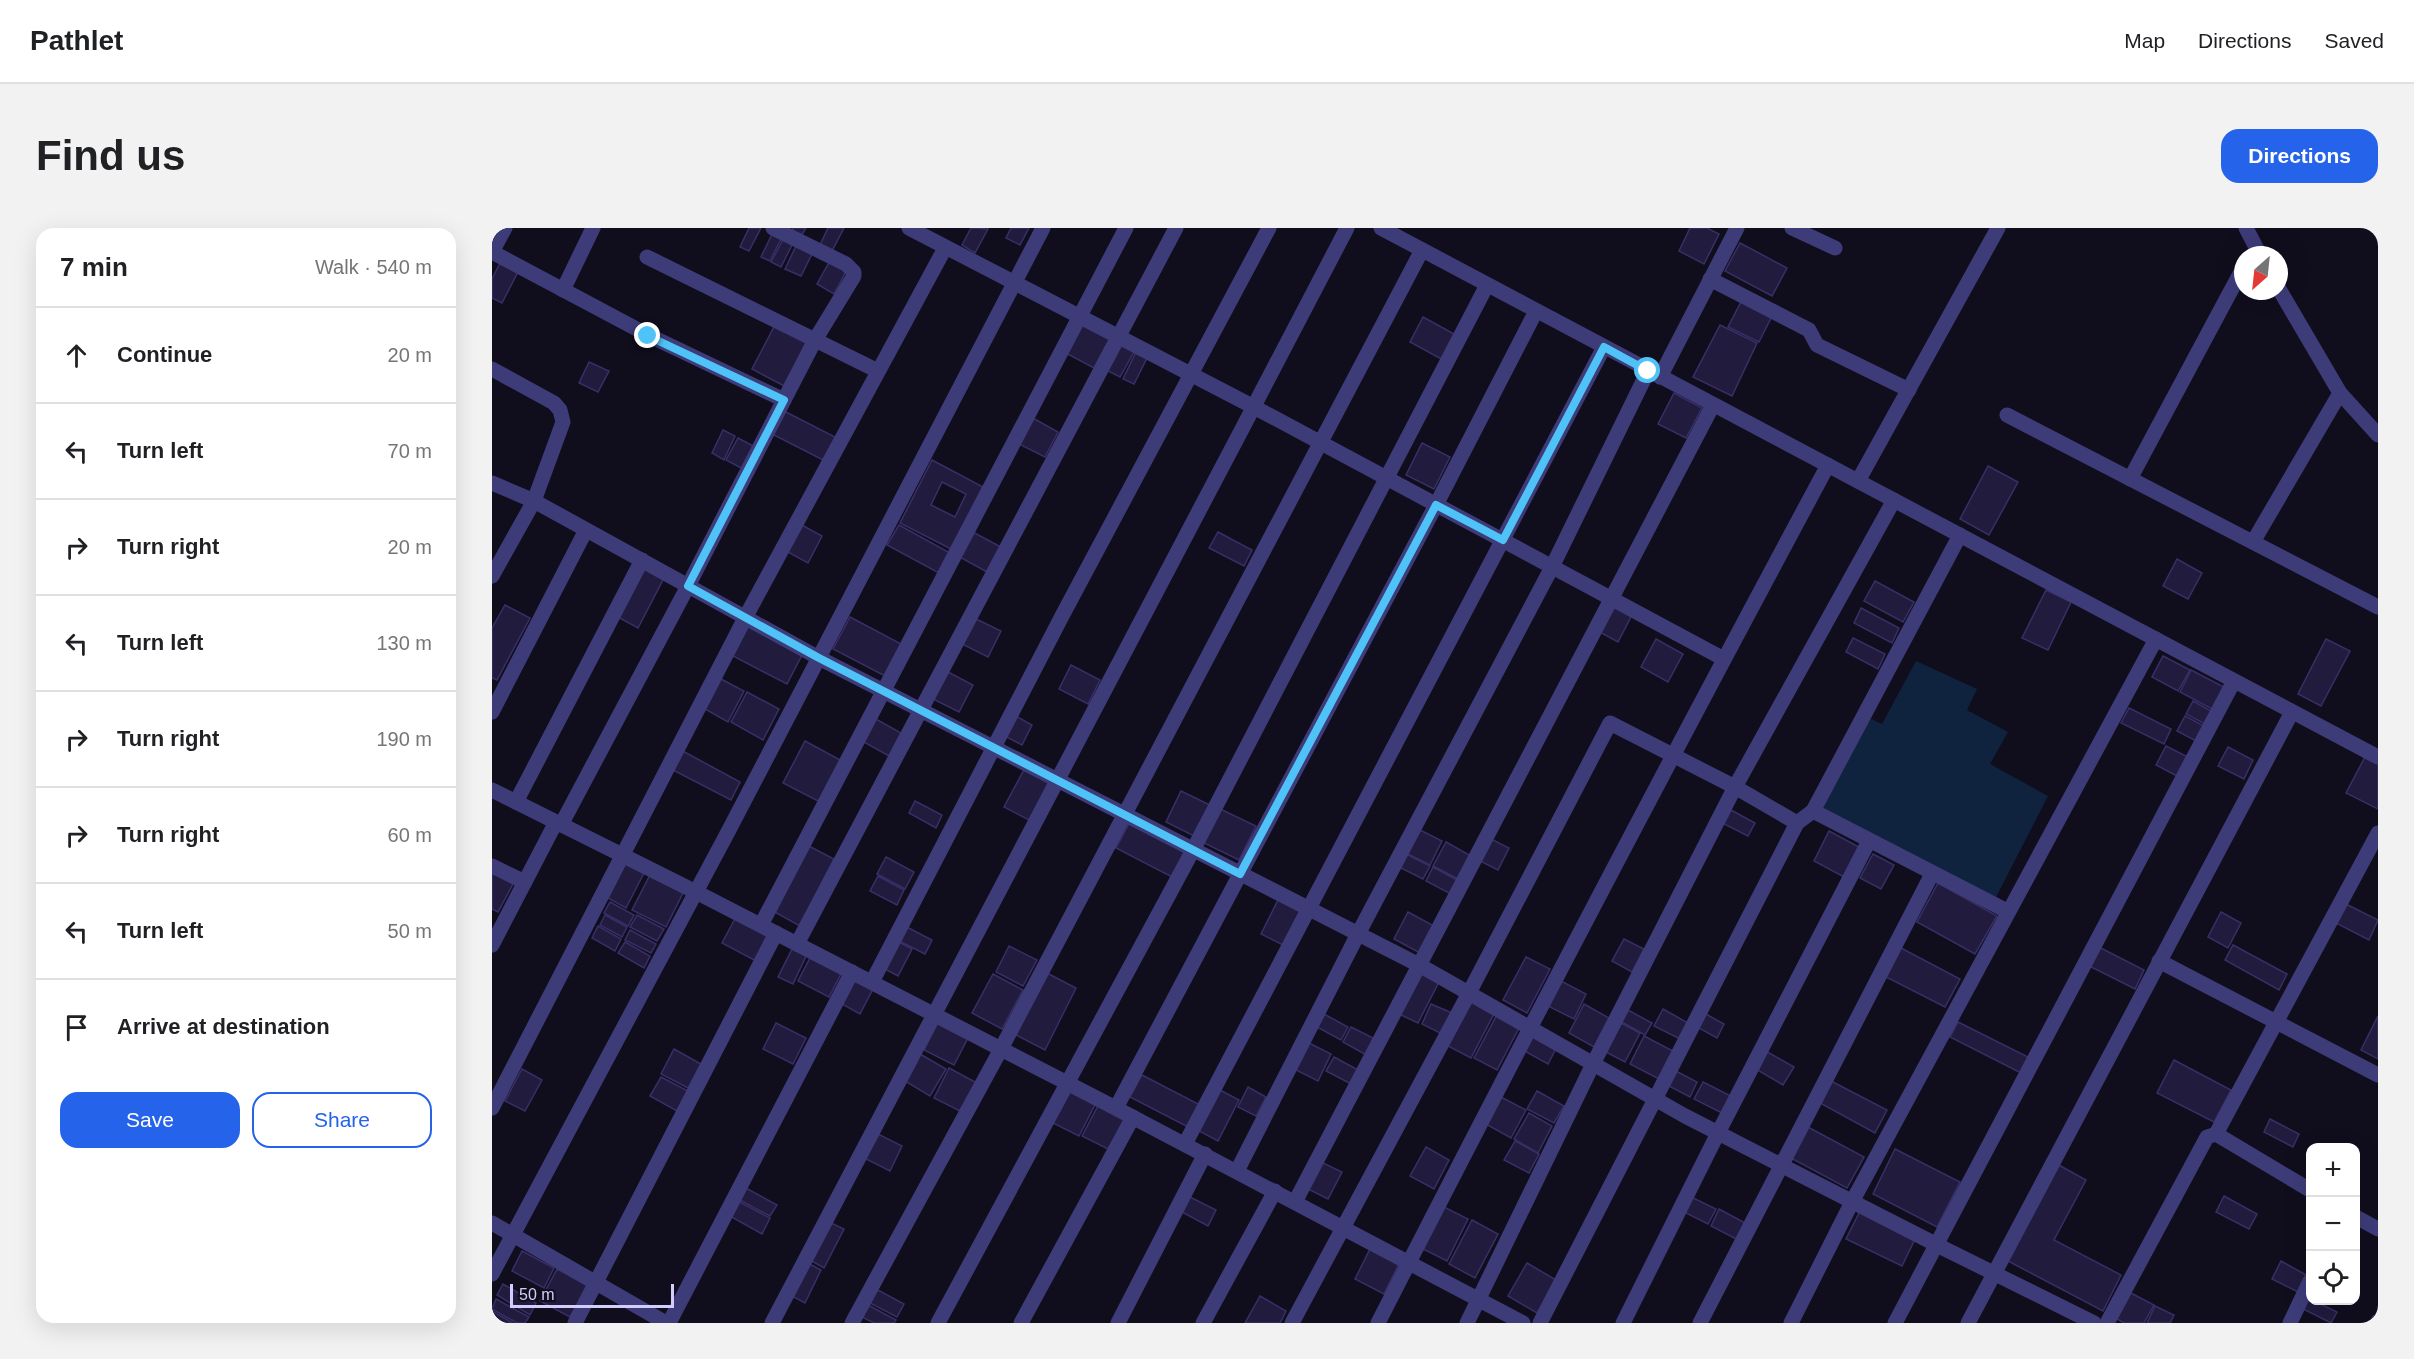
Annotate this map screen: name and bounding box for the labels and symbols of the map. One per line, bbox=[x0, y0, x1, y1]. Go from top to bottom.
north arrow bbox=[2234, 246, 2288, 300]
route end bbox=[634, 322, 660, 348]
route start bbox=[1634, 357, 1660, 383]
scale bar bbox=[510, 1281, 674, 1308]

